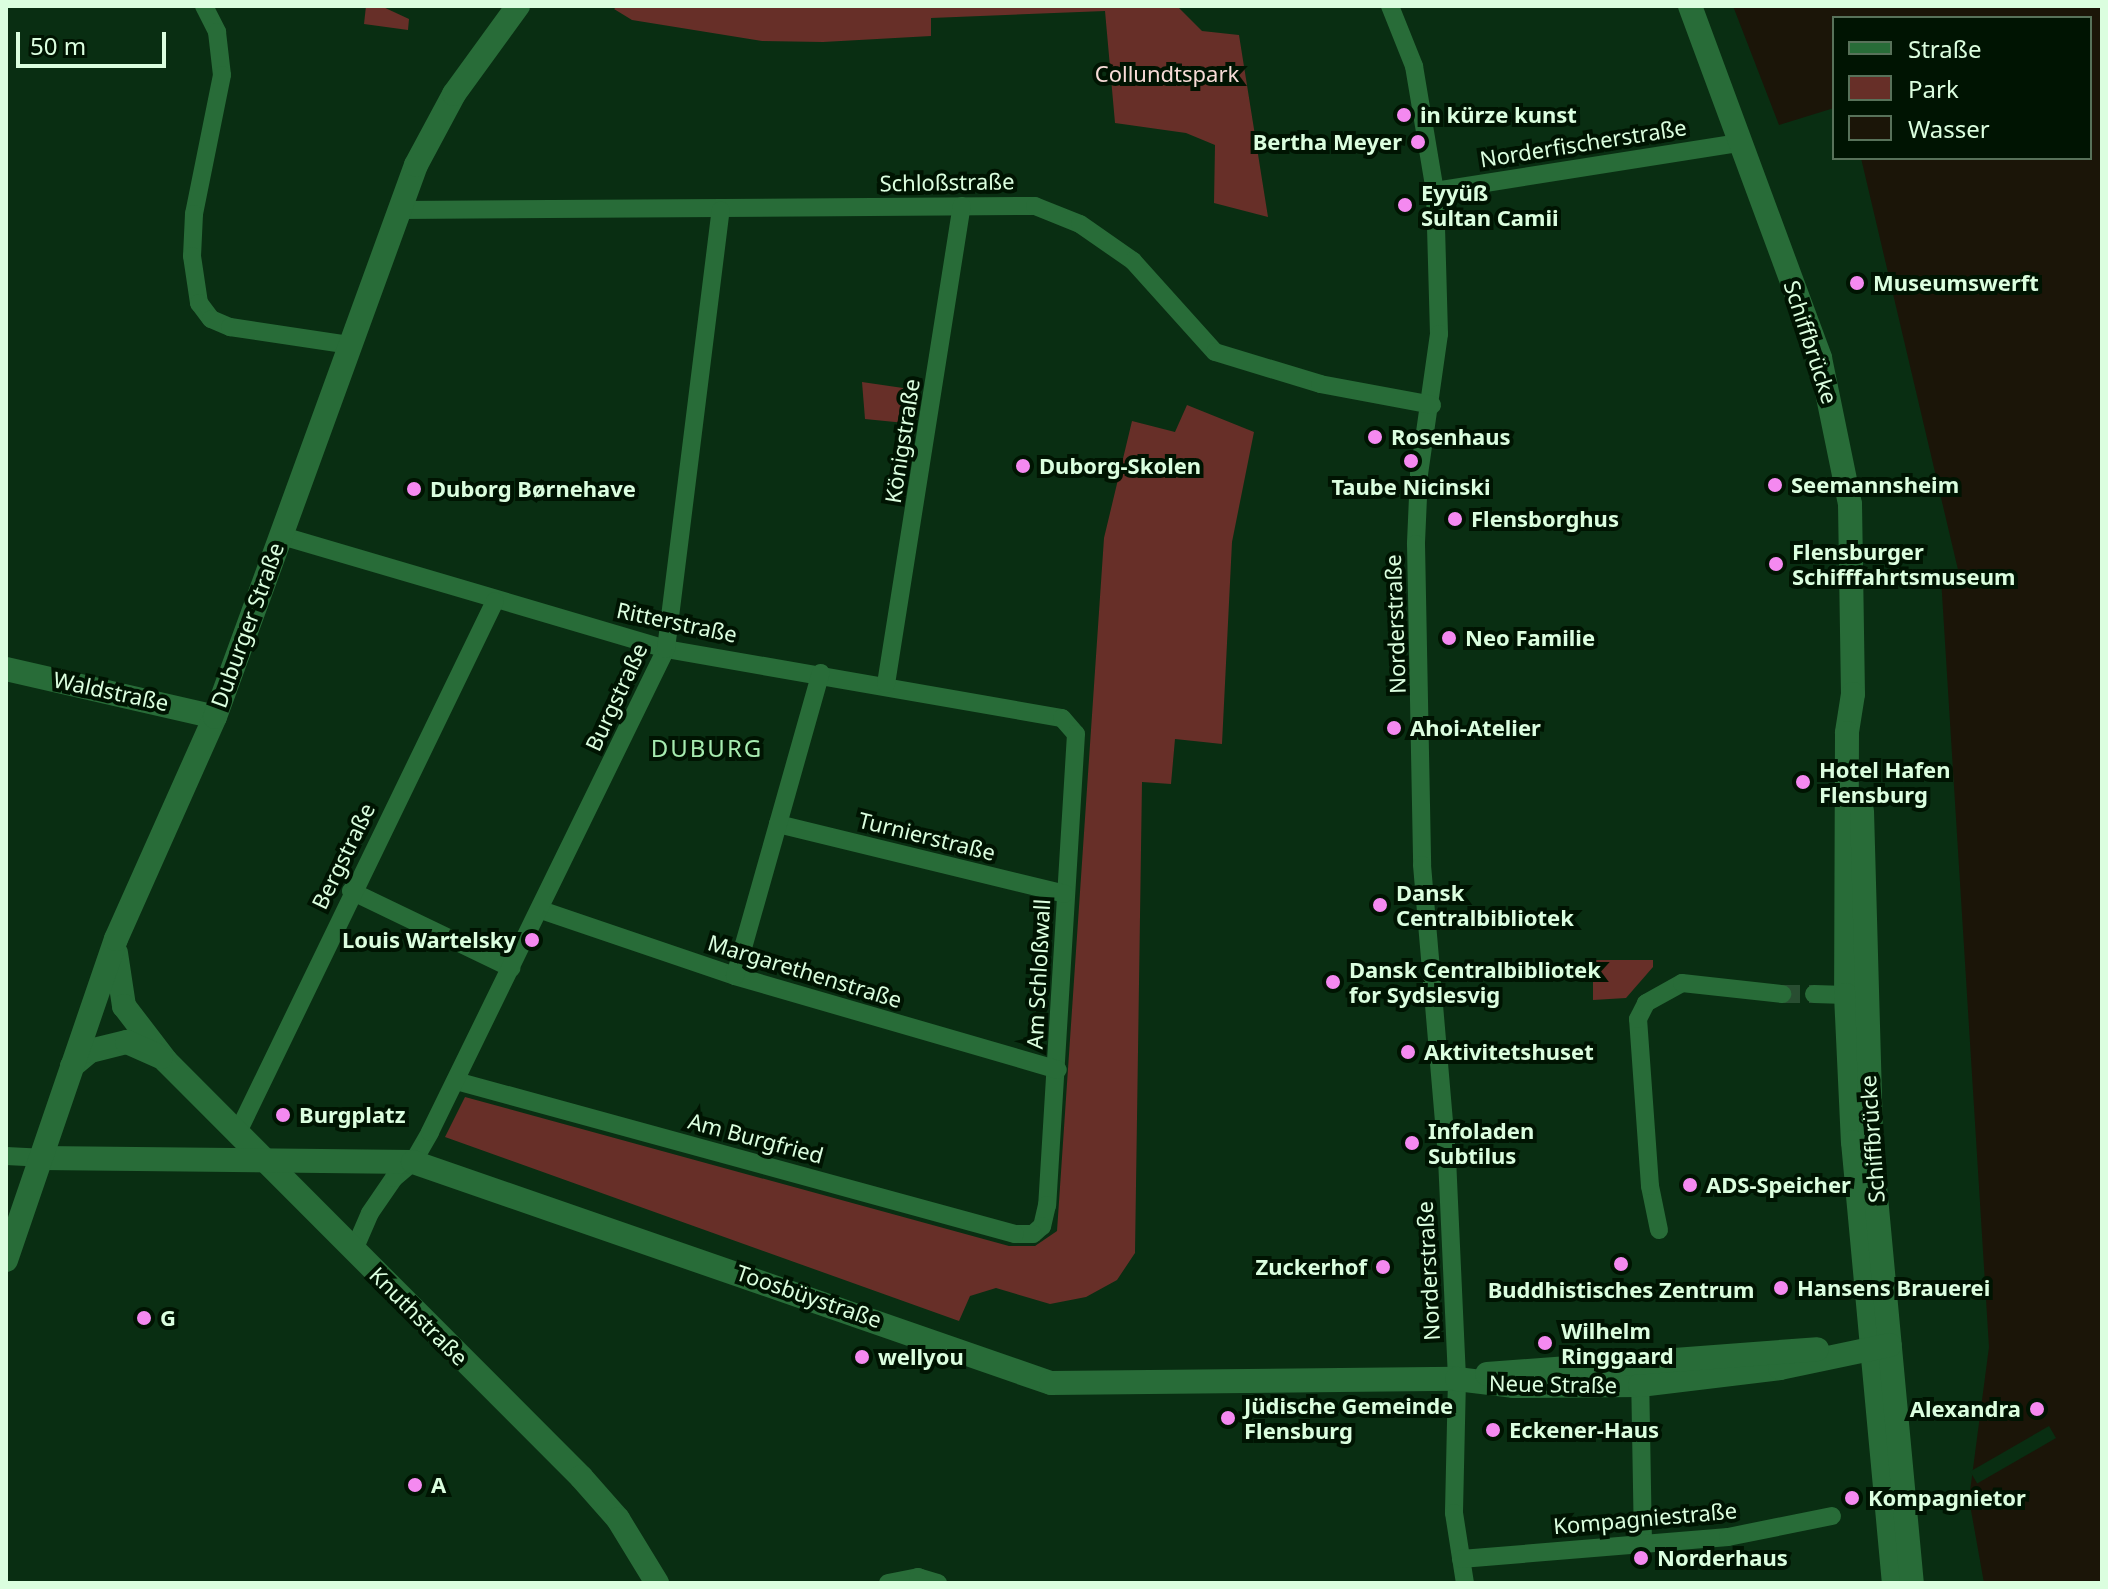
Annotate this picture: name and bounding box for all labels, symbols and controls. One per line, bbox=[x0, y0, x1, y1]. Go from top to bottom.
scale bar bbox=[20, 16, 170, 66]
legend bbox=[1832, 16, 2092, 160]
text: 50 m bbox=[30, 29, 86, 62]
text: Straße bbox=[1908, 32, 1981, 65]
park label: Collundtspark bbox=[1095, 61, 1239, 87]
text: Park bbox=[1908, 72, 1959, 105]
place label: in kürze kunst bbox=[1420, 102, 1577, 128]
marker: in kürze kunst bbox=[1395, 106, 1413, 124]
text: Wasser bbox=[1908, 112, 1990, 145]
street label: Norderfischerstraße bbox=[1478, 114, 1688, 172]
place label: Bertha Meyer bbox=[1253, 129, 1402, 155]
marker: Bertha Meyer bbox=[1409, 133, 1427, 151]
street label: Schloßstraße bbox=[879, 168, 1015, 196]
place label: Eyyüß Sultan Camii bbox=[1421, 179, 1559, 230]
marker: Eyyüß Sultan Camii bbox=[1396, 196, 1414, 214]
place label: Museumswerft bbox=[1873, 270, 2039, 296]
marker: Museumswerft bbox=[1848, 274, 1866, 292]
street label: Schiffbrücke bbox=[1779, 277, 1843, 407]
street label: Königstraße bbox=[879, 377, 925, 505]
place label: Rosenhaus bbox=[1391, 424, 1510, 450]
marker: Rosenhaus bbox=[1366, 428, 1384, 446]
marker: Taube Nicinski bbox=[1402, 452, 1420, 470]
place label: Duborg-Skolen bbox=[1039, 453, 1201, 479]
marker: Duborg-Skolen bbox=[1014, 457, 1032, 475]
place label: Seemannsheim bbox=[1791, 472, 1959, 498]
place label: Taube Nicinski bbox=[1331, 474, 1491, 500]
place label: Duborg Børnehave bbox=[430, 476, 636, 502]
marker: Seemannsheim bbox=[1766, 476, 1784, 494]
marker: Duborg Børnehave bbox=[405, 480, 423, 498]
place label: Flensborghus bbox=[1471, 506, 1619, 532]
marker: Flensborghus bbox=[1446, 510, 1464, 528]
place label: Flensburger Schifffahrtsmuseum bbox=[1792, 538, 2015, 590]
street label: Duburger Straße bbox=[205, 539, 289, 711]
street label: Norderstraße bbox=[1379, 554, 1411, 694]
marker: Flensburger Schifffahrtsmuseum bbox=[1767, 555, 1785, 573]
street label: Ritterstraße bbox=[614, 596, 740, 648]
place label: Neo Familie bbox=[1465, 625, 1595, 651]
marker: Neo Familie bbox=[1440, 629, 1458, 647]
street label: Burgstraße bbox=[580, 639, 652, 755]
street label: Waldstraße bbox=[51, 666, 171, 716]
place label: Ahoi-Atelier bbox=[1410, 715, 1541, 741]
marker: Ahoi-Atelier bbox=[1385, 719, 1403, 737]
district label: DUBURG bbox=[651, 734, 763, 762]
place label: Hotel Hafen Flensburg bbox=[1819, 756, 1950, 808]
marker: Hotel Hafen Flensburg bbox=[1794, 773, 1812, 791]
street label: Bergstraße bbox=[306, 799, 380, 913]
street label: Turnierstraße bbox=[856, 806, 998, 866]
place label: Dansk Centralbibliotek bbox=[1396, 879, 1574, 930]
marker: Dansk Centralbibliotek bbox=[1371, 896, 1389, 914]
street label: Am Schloßwall bbox=[1021, 898, 1055, 1050]
place label: Louis Wartelsky bbox=[342, 927, 516, 953]
street label: Margarethenstraße bbox=[705, 929, 905, 1013]
marker: Louis Wartelsky bbox=[523, 931, 541, 949]
place label: Dansk Centralbibliotek for Sydslesvig bbox=[1349, 956, 1601, 1008]
marker: Dansk Centralbibliotek for Sydslesvig bbox=[1324, 973, 1342, 991]
place label: Aktivitetshuset bbox=[1424, 1039, 1594, 1065]
marker: Aktivitetshuset bbox=[1399, 1043, 1417, 1061]
street label: Schiffbrücke bbox=[1854, 1074, 1890, 1204]
place label: Burgplatz bbox=[299, 1102, 405, 1128]
marker: Burgplatz bbox=[274, 1106, 292, 1124]
street label: Am Burgfried bbox=[685, 1107, 827, 1169]
place label: Infoladen Subtilus bbox=[1428, 1117, 1534, 1168]
marker: Infoladen Subtilus bbox=[1403, 1134, 1421, 1152]
place label: ADS-Speicher bbox=[1706, 1172, 1851, 1198]
marker: ADS-Speicher bbox=[1681, 1176, 1699, 1194]
street label: Norderstraße bbox=[1411, 1201, 1445, 1341]
place label: Zuckerhof bbox=[1255, 1254, 1367, 1280]
marker: Buddhistisches Zentrum bbox=[1612, 1255, 1630, 1273]
marker: Zuckerhof bbox=[1374, 1258, 1392, 1276]
street label: Toosbüystraße bbox=[733, 1259, 885, 1333]
street label: Knuthstraße bbox=[364, 1261, 474, 1371]
place label: Hansens Brauerei bbox=[1797, 1275, 1990, 1301]
place label: Buddhistisches Zentrum bbox=[1488, 1277, 1754, 1303]
marker: Hansens Brauerei bbox=[1772, 1279, 1790, 1297]
place label: G bbox=[160, 1305, 176, 1331]
marker: G bbox=[135, 1309, 153, 1327]
place label: Wilhelm Ringgaard bbox=[1561, 1317, 1674, 1368]
marker: Wilhelm Ringgaard bbox=[1536, 1334, 1554, 1352]
place label: wellyou bbox=[878, 1344, 964, 1370]
marker: wellyou bbox=[853, 1348, 871, 1366]
street label: Neue Straße bbox=[1489, 1370, 1617, 1398]
place label: Jüdische Gemeinde Flensburg bbox=[1244, 1392, 1453, 1444]
place label: Alexandra bbox=[1910, 1396, 2021, 1422]
marker: Alexandra bbox=[2028, 1400, 2046, 1418]
marker: Jüdische Gemeinde Flensburg bbox=[1219, 1409, 1237, 1427]
place label: Eckener-Haus bbox=[1509, 1417, 1659, 1443]
marker: Eckener-Haus bbox=[1484, 1421, 1502, 1439]
place label: A bbox=[431, 1472, 446, 1498]
marker: A bbox=[406, 1476, 424, 1494]
place label: Kompagnietor bbox=[1868, 1485, 2026, 1511]
marker: Kompagnietor bbox=[1843, 1489, 1861, 1507]
street label: Kompagniestraße bbox=[1552, 1497, 1738, 1539]
place label: Norderhaus bbox=[1657, 1545, 1788, 1571]
marker: Norderhaus bbox=[1632, 1549, 1650, 1567]

